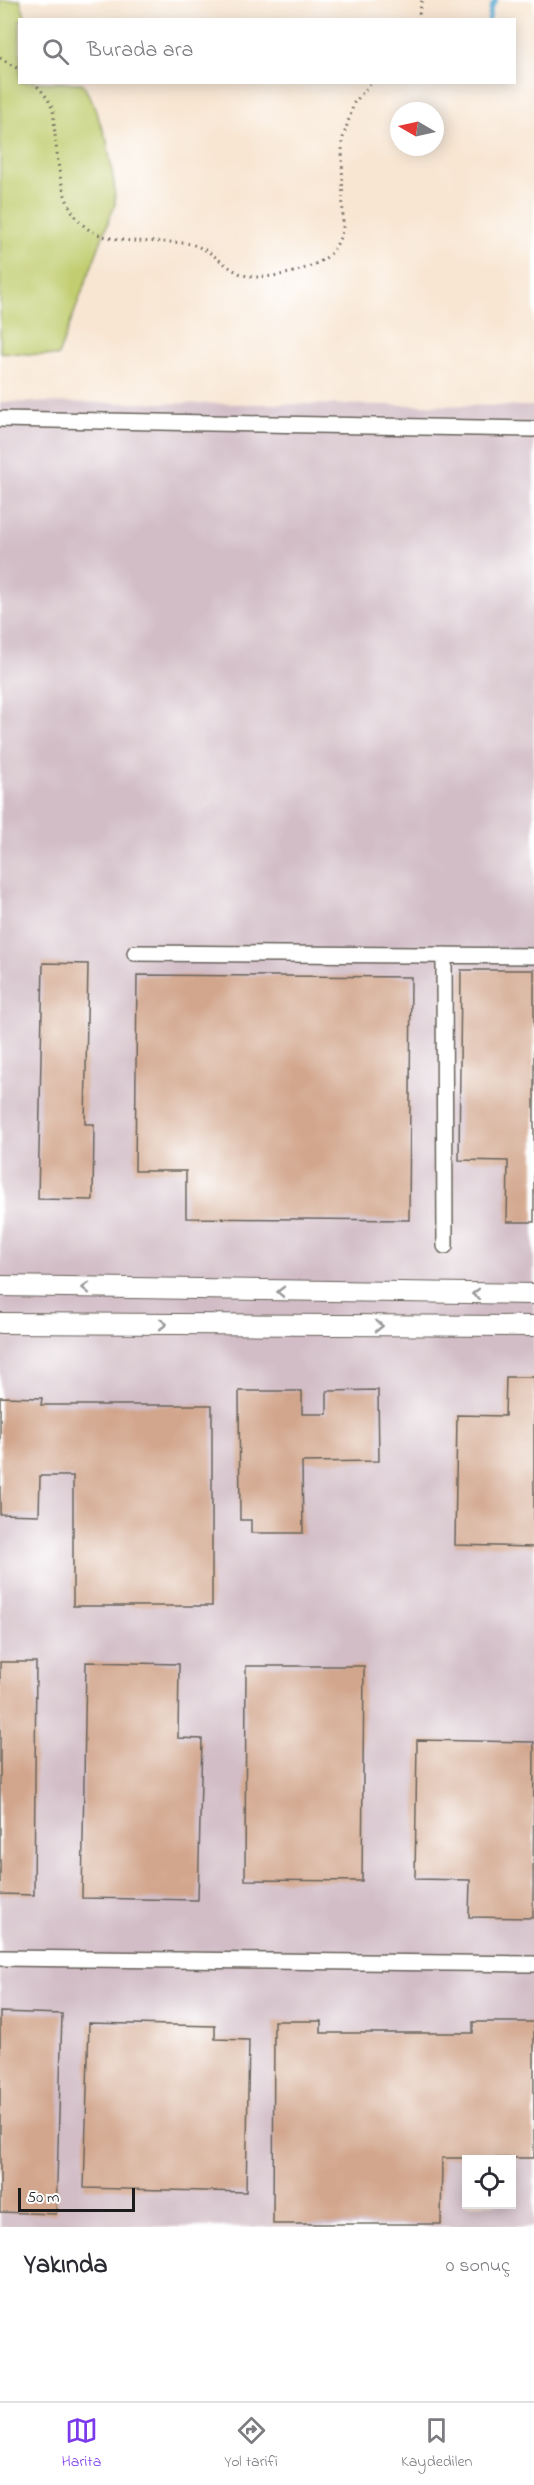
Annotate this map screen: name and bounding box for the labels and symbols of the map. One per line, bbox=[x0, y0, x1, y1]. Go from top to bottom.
north arrow bbox=[390, 102, 444, 156]
one-way arrow bbox=[81, 1282, 90, 1294]
one-way arrow bbox=[276, 1286, 285, 1298]
one-way arrow bbox=[471, 1288, 480, 1300]
one-way arrow bbox=[159, 1318, 168, 1330]
one-way arrow bbox=[375, 1320, 384, 1332]
scale bar bbox=[18, 2185, 135, 2212]

